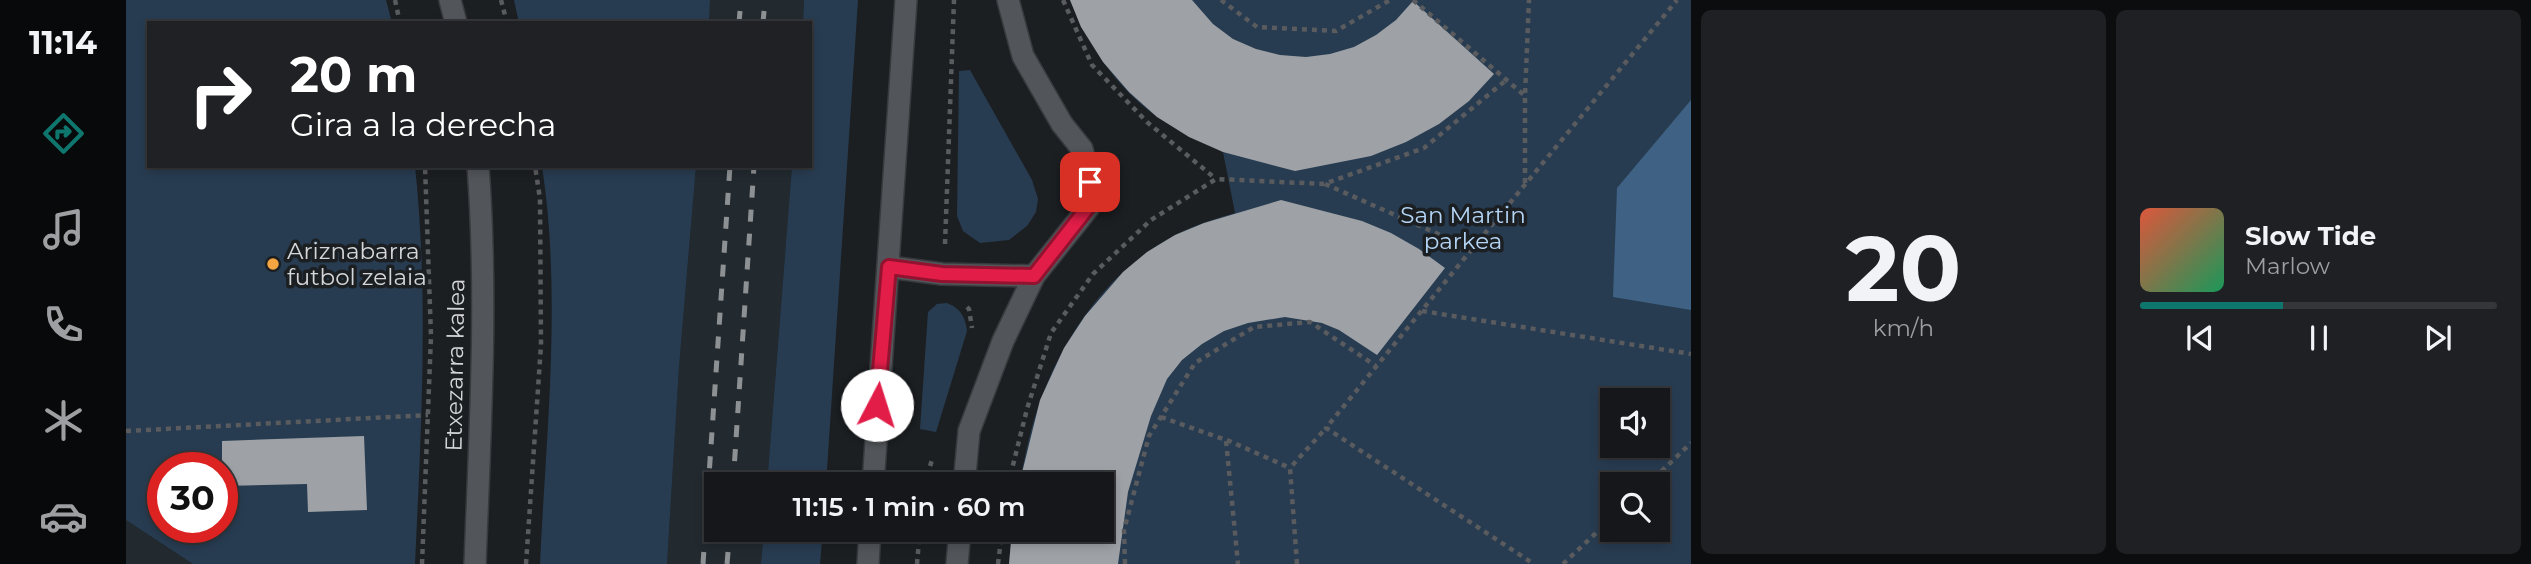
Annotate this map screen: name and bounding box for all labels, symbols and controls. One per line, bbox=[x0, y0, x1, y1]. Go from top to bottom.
text: 11:14 bbox=[29, 23, 97, 62]
text: 20 m bbox=[290, 45, 417, 104]
icon: right bbox=[175, 49, 266, 140]
text: Gira a la derecha bbox=[290, 105, 556, 144]
icon: directions bbox=[39, 109, 88, 158]
pin bbox=[1060, 152, 1120, 212]
icon: arrive bbox=[1071, 163, 1109, 201]
park label: San Martin parkea bbox=[1400, 201, 1526, 255]
icon: music bbox=[39, 205, 88, 254]
text: 20 bbox=[1846, 213, 1961, 324]
text: Slow Tide bbox=[2245, 220, 2376, 252]
place label: Ariznabarra futbol zelaia bbox=[287, 237, 427, 291]
text: Marlow bbox=[2245, 252, 2330, 280]
marker: Ariznabarra futbol zelaia bbox=[265, 256, 281, 272]
street label: Etxezarra kalea bbox=[439, 278, 471, 452]
icon: phone bbox=[39, 300, 88, 349]
text: km/h bbox=[1873, 314, 1934, 342]
icon: previous bbox=[2181, 319, 2219, 357]
icon: pause bbox=[2300, 319, 2338, 357]
icon: next bbox=[2419, 319, 2457, 357]
position arrow bbox=[840, 368, 914, 442]
map controls bbox=[1600, 388, 1670, 542]
button: sound bbox=[1600, 388, 1670, 458]
icon: climate bbox=[39, 396, 88, 445]
speed limit sign: 30 bbox=[147, 452, 238, 543]
button: search bbox=[1600, 472, 1670, 542]
text: 11:15 · 1 min · 60 m bbox=[793, 491, 1025, 523]
icon: car bbox=[39, 492, 88, 541]

